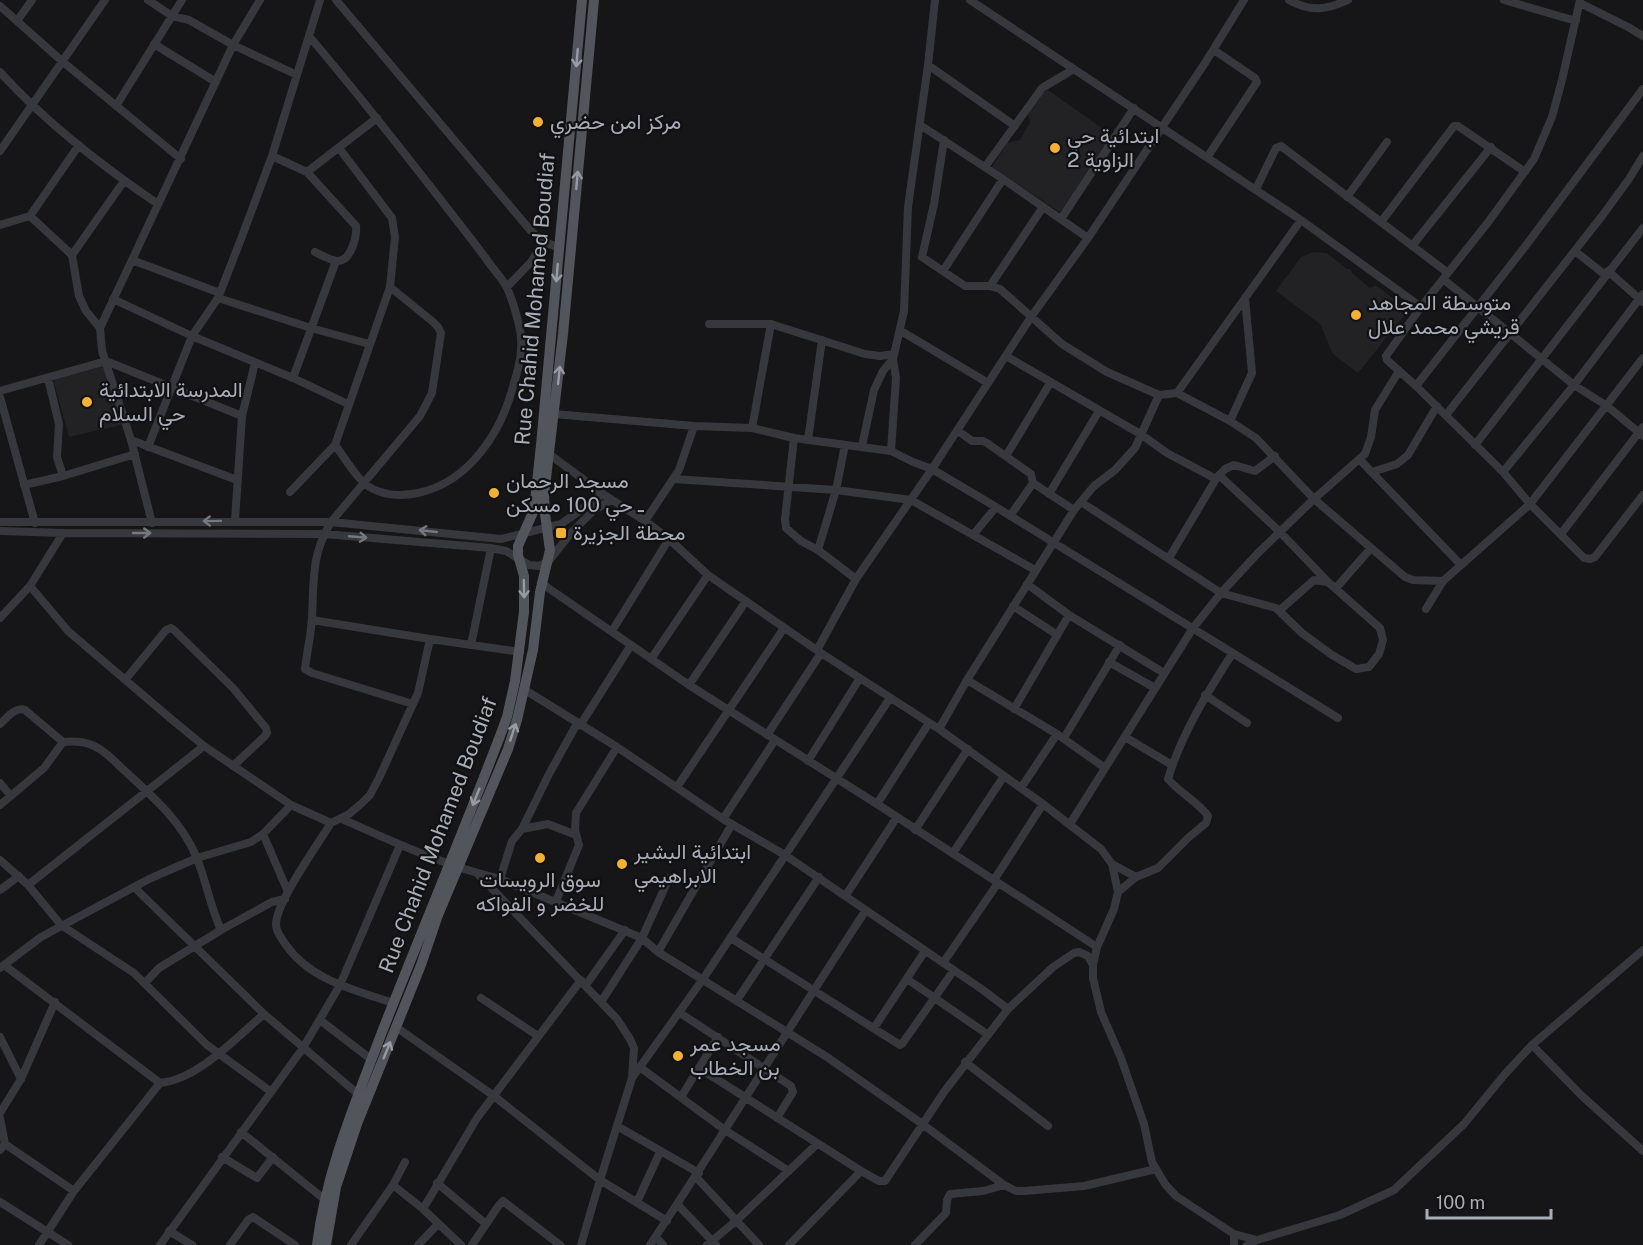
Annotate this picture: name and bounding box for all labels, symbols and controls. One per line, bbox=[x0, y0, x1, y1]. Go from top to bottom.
one-way arrow bbox=[571, 48, 582, 68]
place label: مركز امن حضري bbox=[550, 109, 681, 139]
marker: مركز امن حضري bbox=[531, 115, 545, 129]
place label: ابتدائية حي الزاوية 2 bbox=[1067, 123, 1159, 173]
marker: ابتدائية حي الزاوية 2 bbox=[1048, 141, 1062, 155]
street label: Rue Chahid Mohamed Boudiaf bbox=[509, 152, 560, 446]
one-way arrow bbox=[572, 171, 583, 191]
one-way arrow bbox=[551, 263, 562, 283]
place label: متوسطة المجاهد قريشي محمد علال bbox=[1368, 290, 1520, 344]
marker: متوسطة المجاهد قريشي محمد علال bbox=[1349, 308, 1363, 322]
one-way arrow bbox=[554, 365, 565, 385]
place label: المدرسة الابتدائية حي السلام bbox=[99, 377, 243, 431]
marker: المدرسة الابتدائية حي السلام bbox=[80, 395, 94, 409]
place label: مسجد الرحمان ـ حي 100 مسكن bbox=[506, 468, 644, 522]
marker: مسجد الرحمان ـ حي 100 مسكن bbox=[487, 486, 501, 500]
one-way arrow bbox=[203, 516, 223, 527]
place label: محطة الجزيرة bbox=[573, 520, 686, 546]
one-way arrow bbox=[418, 525, 438, 536]
marker: محطة الجزيرة bbox=[554, 526, 568, 540]
one-way arrow bbox=[132, 527, 152, 539]
one-way arrow bbox=[348, 532, 368, 543]
one-way arrow bbox=[518, 578, 530, 598]
street label: Rue Chahid Mohamed Boudiaf bbox=[373, 693, 502, 976]
one-way arrow bbox=[509, 723, 520, 742]
one-way arrow bbox=[470, 788, 481, 806]
place label: ابتدائية البشير الابراهيمي bbox=[633, 839, 751, 893]
marker: سوق الرويسات للخضر و الفواكه bbox=[533, 851, 547, 865]
marker: ابتدائية البشير الابراهيمي bbox=[615, 857, 629, 871]
place label: سوق الرويسات للخضر و الفواكه bbox=[476, 867, 604, 917]
place label: مسجد عمر بن الخطاب bbox=[689, 1031, 781, 1080]
one-way arrow bbox=[382, 1041, 393, 1059]
marker: مسجد عمر بن الخطاب bbox=[671, 1049, 685, 1063]
scale bar bbox=[1427, 1182, 1552, 1220]
text: 100 m bbox=[1436, 1192, 1485, 1213]

